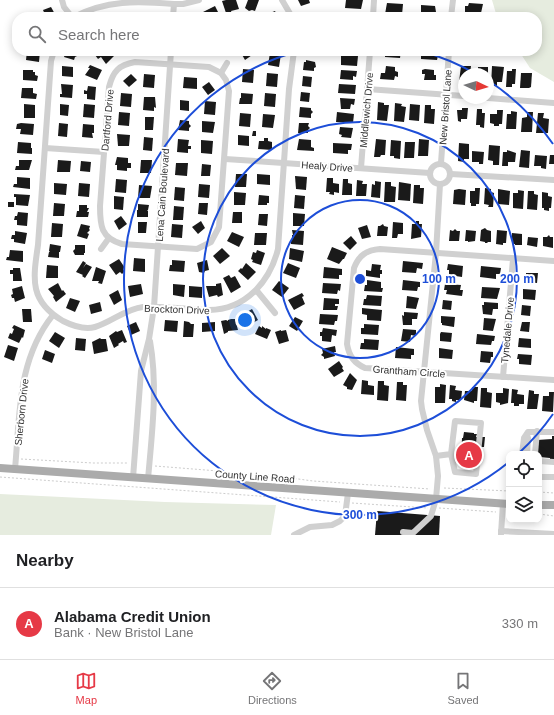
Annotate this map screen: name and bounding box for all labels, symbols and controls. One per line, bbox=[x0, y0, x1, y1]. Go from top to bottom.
search box bbox=[12, 12, 542, 56]
icon: search bbox=[26, 23, 48, 45]
text: Search here bbox=[58, 26, 140, 43]
north arrow bbox=[458, 68, 494, 104]
street label: New Bristol Lane bbox=[437, 69, 454, 145]
street label: Middlewich Drive bbox=[358, 71, 375, 148]
street label: Dartford Drive bbox=[99, 88, 116, 152]
street label: Lena Cain Boulevard bbox=[154, 148, 171, 242]
street label: Healy Drive bbox=[301, 159, 354, 174]
centre of rings bbox=[353, 272, 367, 286]
text: 100 m bbox=[422, 272, 456, 286]
text: 200 m bbox=[500, 272, 534, 286]
street label: Tynedale Drive bbox=[499, 296, 516, 364]
street label: Brockton Drive bbox=[144, 303, 210, 316]
your location bbox=[235, 310, 255, 330]
street label: Grantham Circle bbox=[372, 363, 446, 380]
street label: Sherborn Drive bbox=[13, 378, 31, 446]
pin: A bbox=[456, 440, 482, 470]
map controls bbox=[506, 451, 542, 523]
button: locate bbox=[506, 451, 542, 487]
street label: County Line Road bbox=[215, 468, 295, 485]
button: layers bbox=[506, 487, 542, 523]
text: 300 m bbox=[343, 508, 377, 522]
text: Nearby bbox=[16, 551, 74, 570]
text: Alabama Credit Union bbox=[54, 608, 211, 625]
text: A bbox=[24, 616, 34, 631]
text: 330 m bbox=[502, 616, 538, 631]
text: Bank · New Bristol Lane bbox=[54, 625, 193, 640]
tab: Map bbox=[75, 670, 97, 706]
tab: Directions bbox=[248, 670, 297, 706]
tab: Saved bbox=[447, 670, 479, 706]

